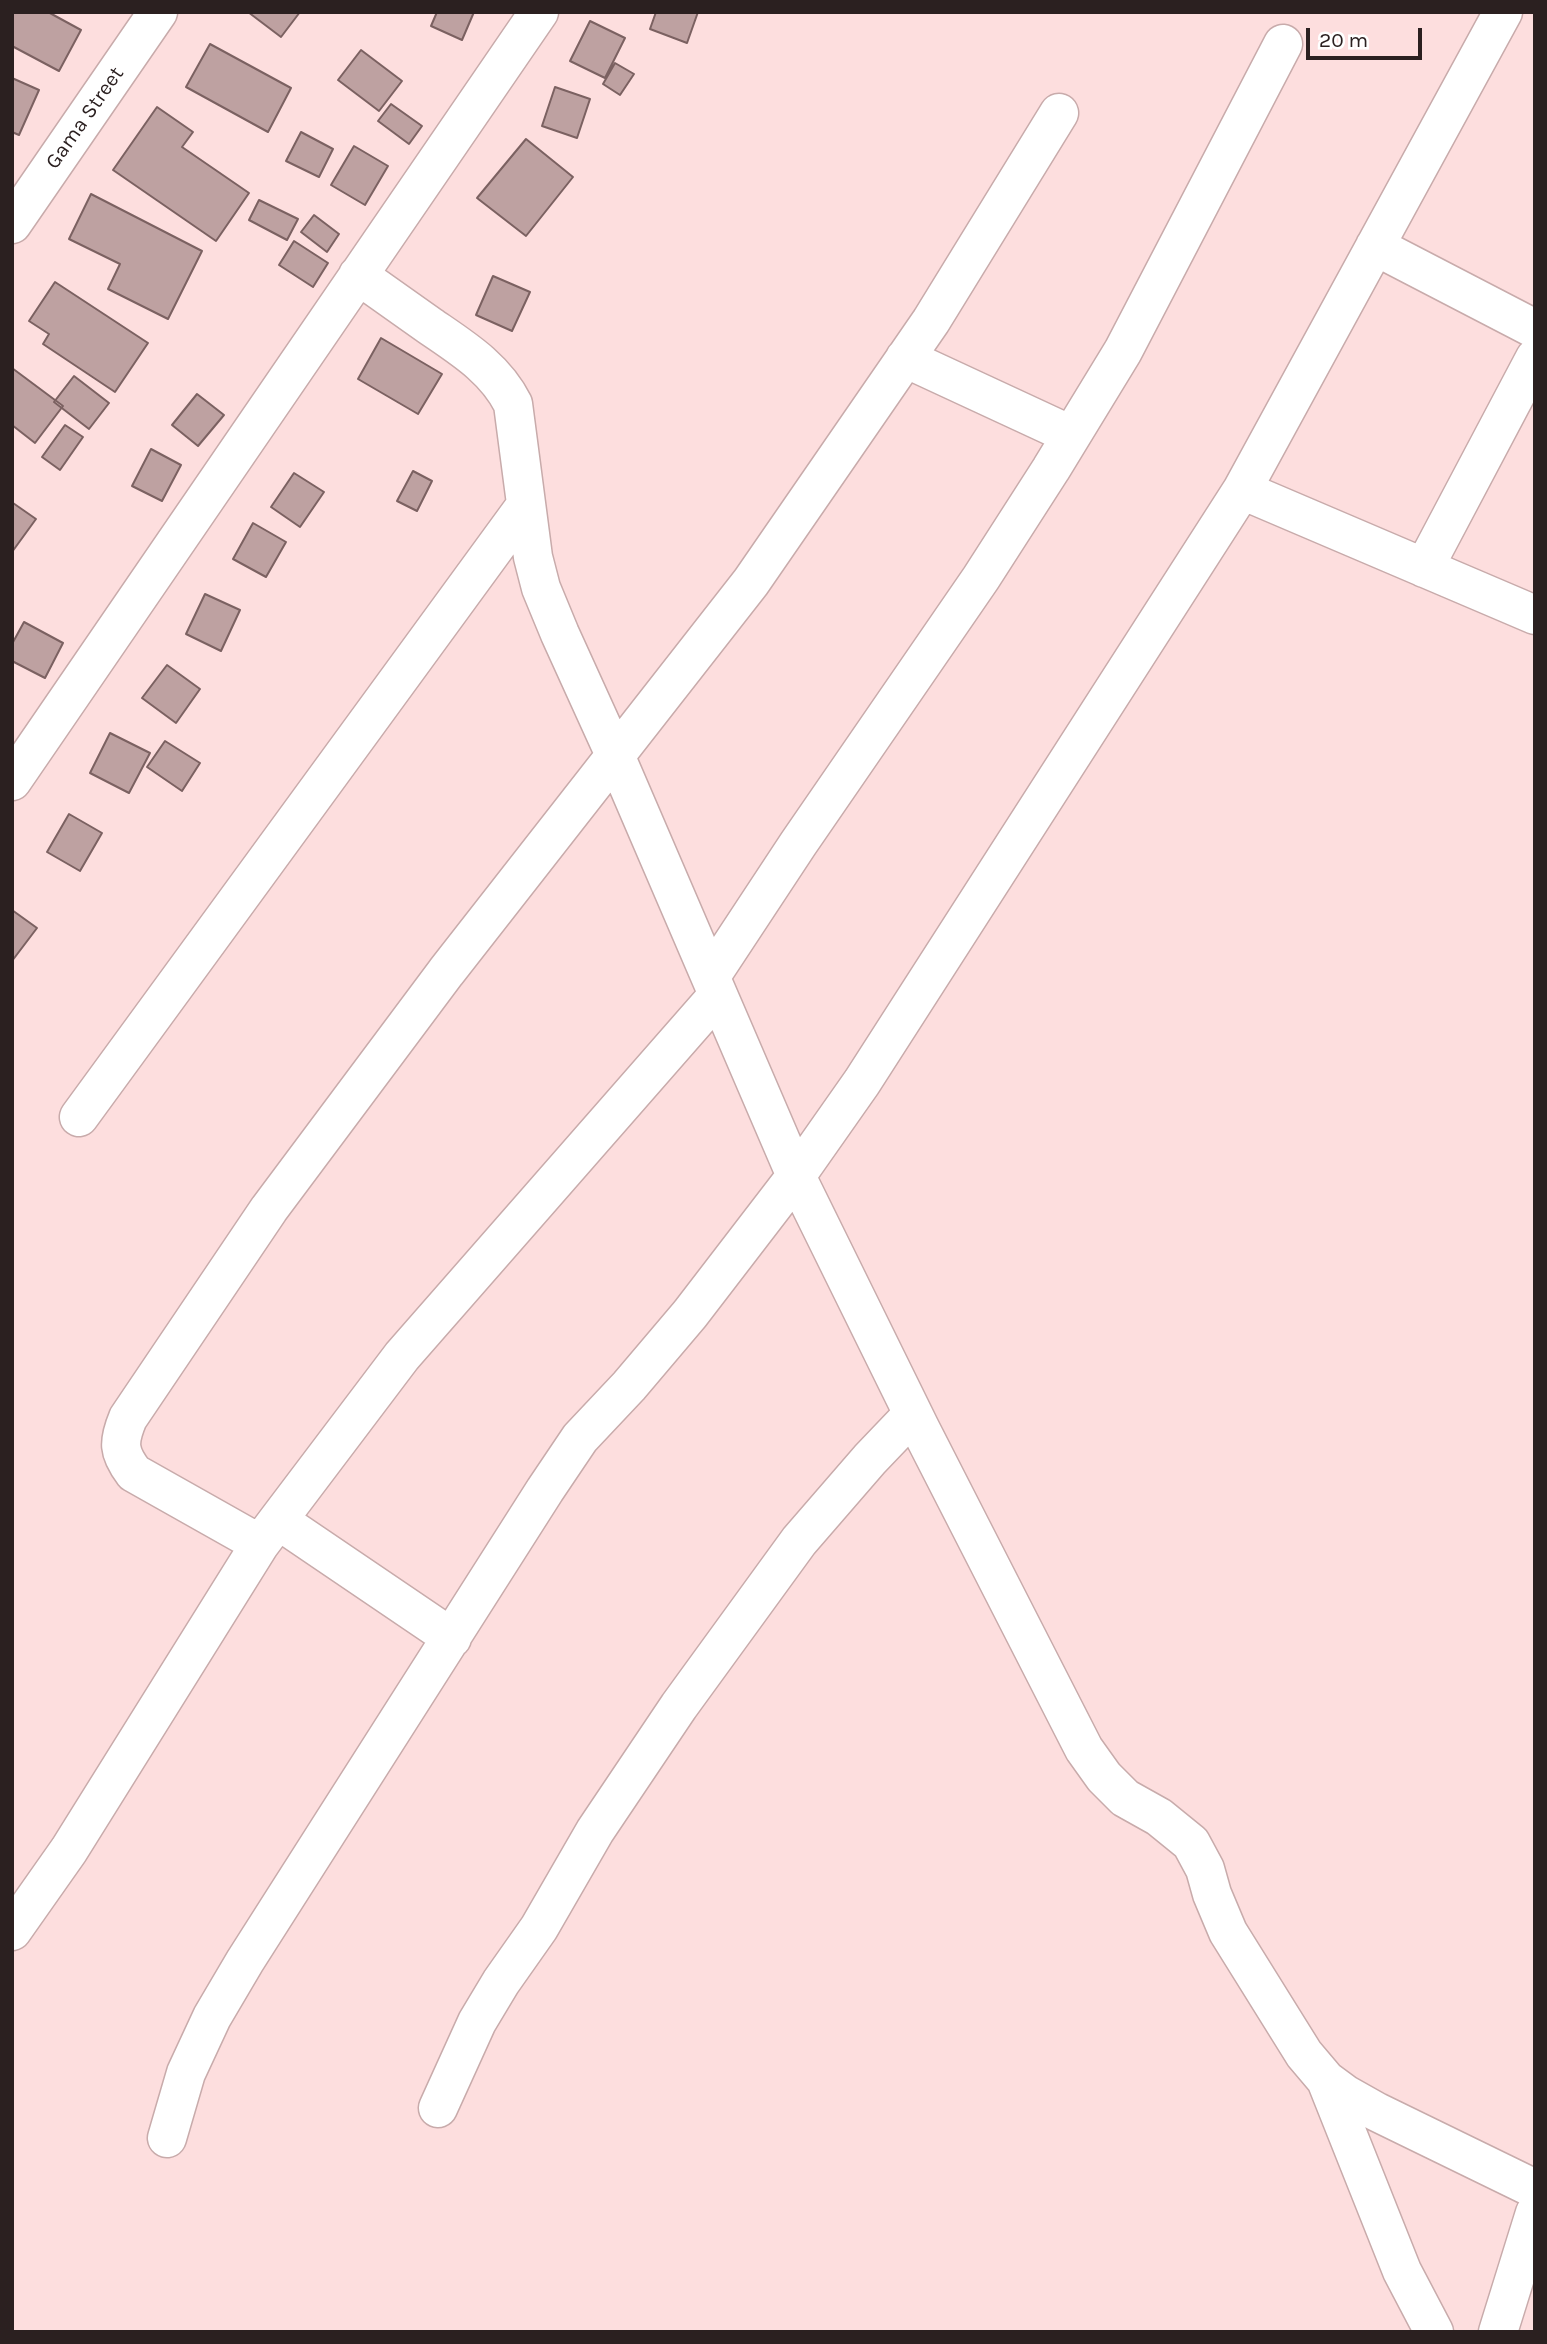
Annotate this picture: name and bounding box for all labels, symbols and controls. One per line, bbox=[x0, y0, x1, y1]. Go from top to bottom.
scale bar bbox=[1309, 14, 1424, 58]
text: 20 m bbox=[1319, 28, 1368, 52]
street label: Gama Street bbox=[41, 62, 129, 174]

